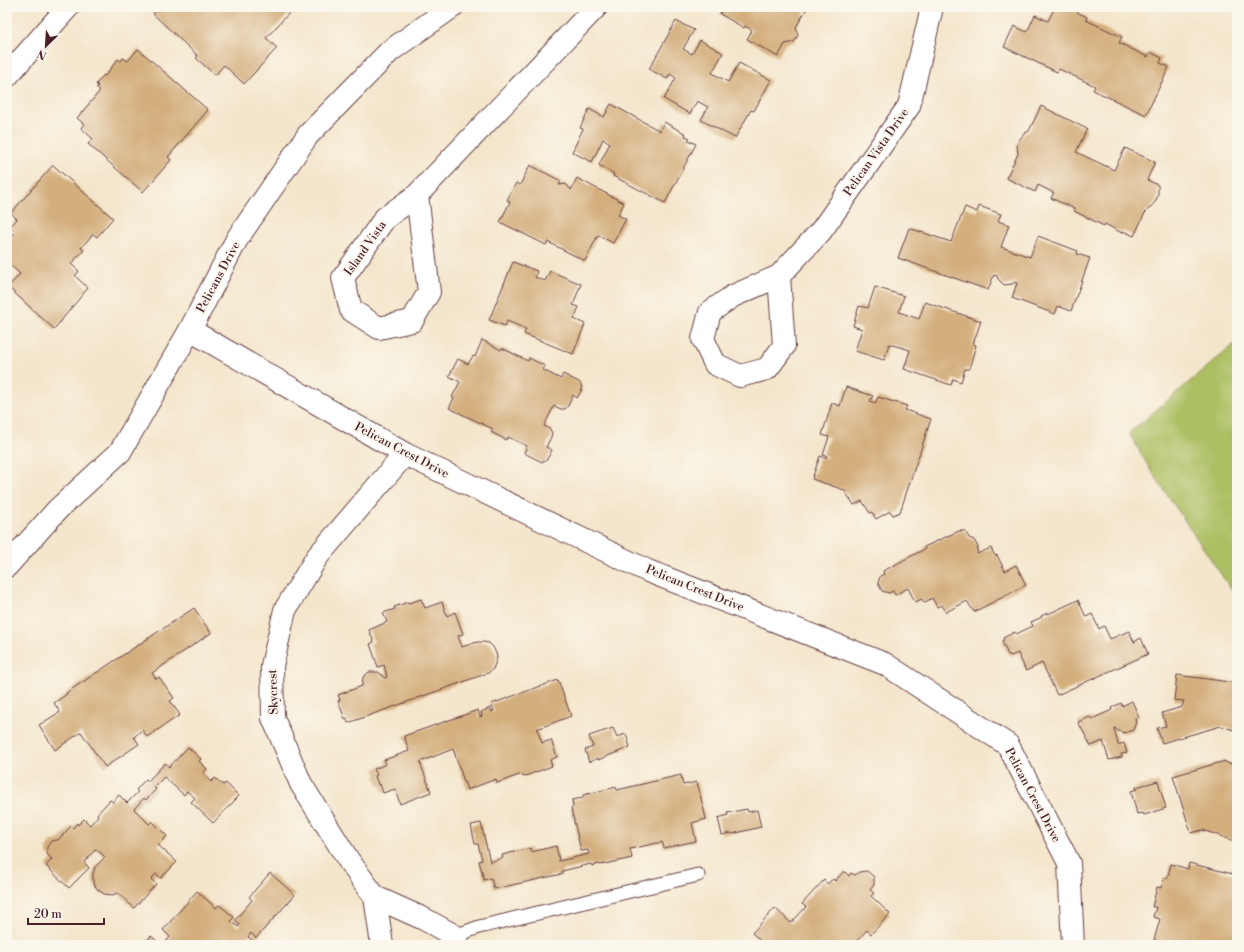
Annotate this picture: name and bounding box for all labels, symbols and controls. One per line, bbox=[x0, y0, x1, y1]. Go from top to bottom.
north arrow bbox=[26, 26, 66, 66]
text: N bbox=[35, 46, 49, 62]
street label: Pelican Vista Drive bbox=[841, 106, 912, 199]
street label: Island Vista bbox=[341, 217, 390, 279]
street label: Pelicans Drive bbox=[193, 239, 244, 315]
street label: Pelican Crest Drive bbox=[352, 419, 452, 482]
street label: Pelican Crest Drive bbox=[643, 562, 746, 615]
street label: Skycrest bbox=[265, 668, 282, 715]
street label: Pelican Crest Drive bbox=[1001, 745, 1064, 845]
scale bar bbox=[28, 900, 104, 926]
text: 20 m bbox=[34, 907, 62, 922]

